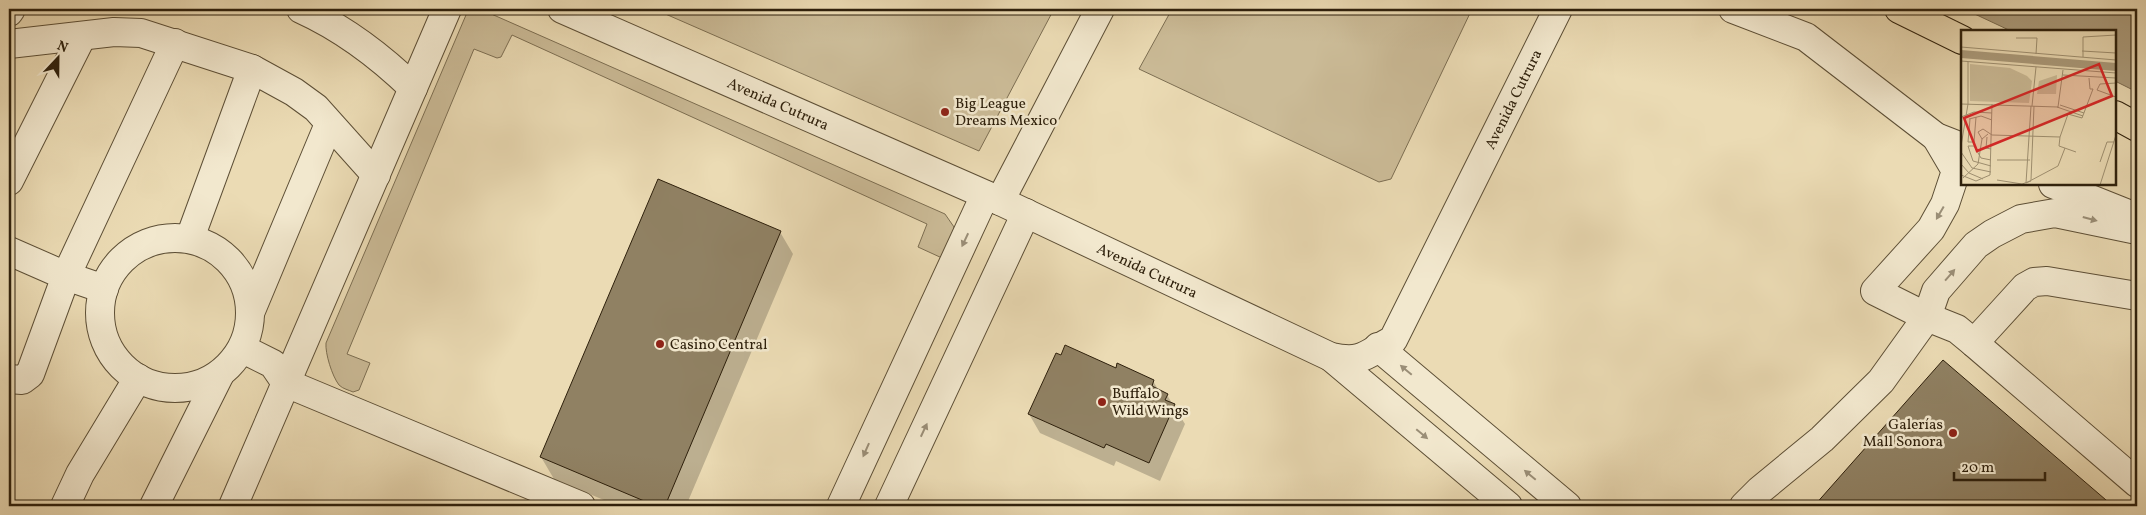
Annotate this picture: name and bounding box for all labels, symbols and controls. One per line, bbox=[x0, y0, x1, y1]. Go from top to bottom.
inset map bbox=[1961, 30, 2116, 185]
north arrow bbox=[32, 32, 82, 82]
text: N bbox=[54, 37, 71, 58]
street label: Avenida Cutrura bbox=[1481, 46, 1548, 153]
street label: Avenida Cutrura bbox=[723, 74, 832, 137]
place label: Big League Dreams Mexico bbox=[955, 94, 1057, 132]
marker: Big League Dreams Mexico bbox=[939, 106, 951, 118]
one-way arrow bbox=[1936, 206, 1945, 219]
one-way arrow bbox=[2083, 216, 2098, 224]
one-way arrow bbox=[960, 233, 968, 247]
street label: Avenida Cutrura bbox=[1093, 239, 1200, 305]
one-way arrow bbox=[1944, 269, 1955, 281]
place label: Casino Central bbox=[670, 335, 768, 356]
marker: Casino Central bbox=[654, 338, 666, 350]
one-way arrow bbox=[1399, 365, 1412, 376]
place label: Buffalo Wild Wings bbox=[1112, 384, 1189, 422]
marker: Buffalo Wild Wings bbox=[1096, 396, 1108, 408]
place label: Galerías Mall Sonora bbox=[1863, 415, 1943, 453]
one-way arrow bbox=[921, 423, 929, 437]
marker: Galerías Mall Sonora bbox=[1947, 427, 1959, 439]
one-way arrow bbox=[1415, 428, 1428, 439]
one-way arrow bbox=[861, 443, 869, 457]
scale bar bbox=[1954, 450, 2045, 482]
text: 20 m bbox=[1961, 458, 1994, 479]
one-way arrow bbox=[1524, 470, 1536, 481]

